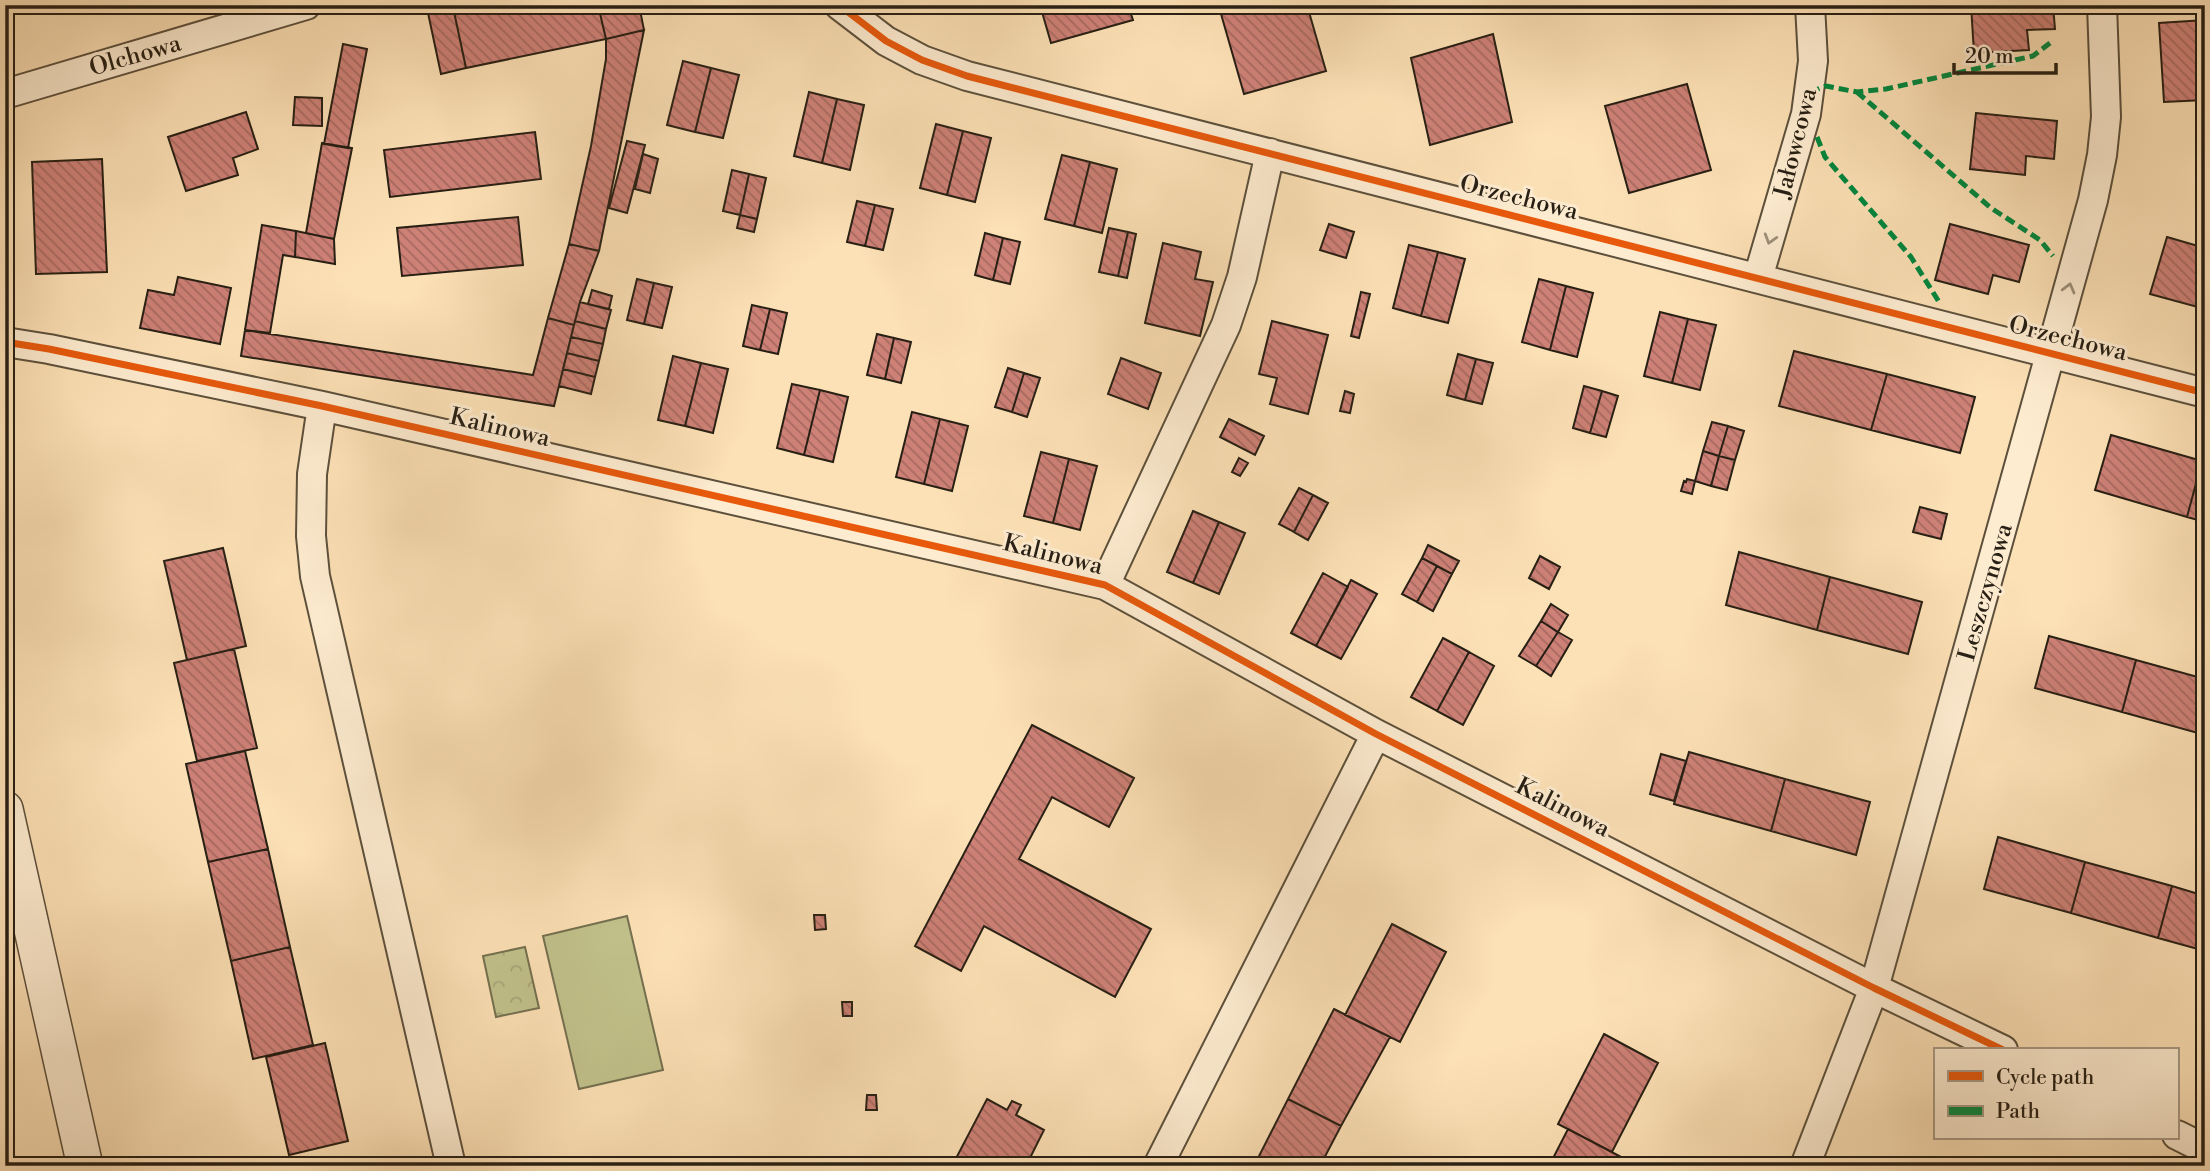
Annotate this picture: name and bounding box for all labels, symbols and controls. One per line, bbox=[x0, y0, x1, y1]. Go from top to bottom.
street label: Olchowa bbox=[86, 28, 185, 83]
scale bar bbox=[1954, 32, 2056, 76]
text: 20 m bbox=[1965, 44, 2014, 70]
street label: Jałowcowa bbox=[1768, 84, 1824, 203]
street label: Orzechowa bbox=[1456, 169, 1582, 227]
one-way arrow bbox=[1764, 232, 1778, 245]
one-way arrow bbox=[2061, 282, 2075, 294]
street label: Orzechowa bbox=[2005, 310, 2131, 368]
street label: Kalinowa bbox=[447, 402, 554, 454]
street label: Leszczynowa bbox=[1952, 519, 2020, 664]
street label: Kalinowa bbox=[1000, 528, 1107, 582]
street label: Kalinowa bbox=[1510, 771, 1615, 845]
legend bbox=[1934, 1048, 2178, 1140]
text: Cycle path bbox=[1996, 1065, 2095, 1091]
text: Path bbox=[1996, 1099, 2041, 1125]

